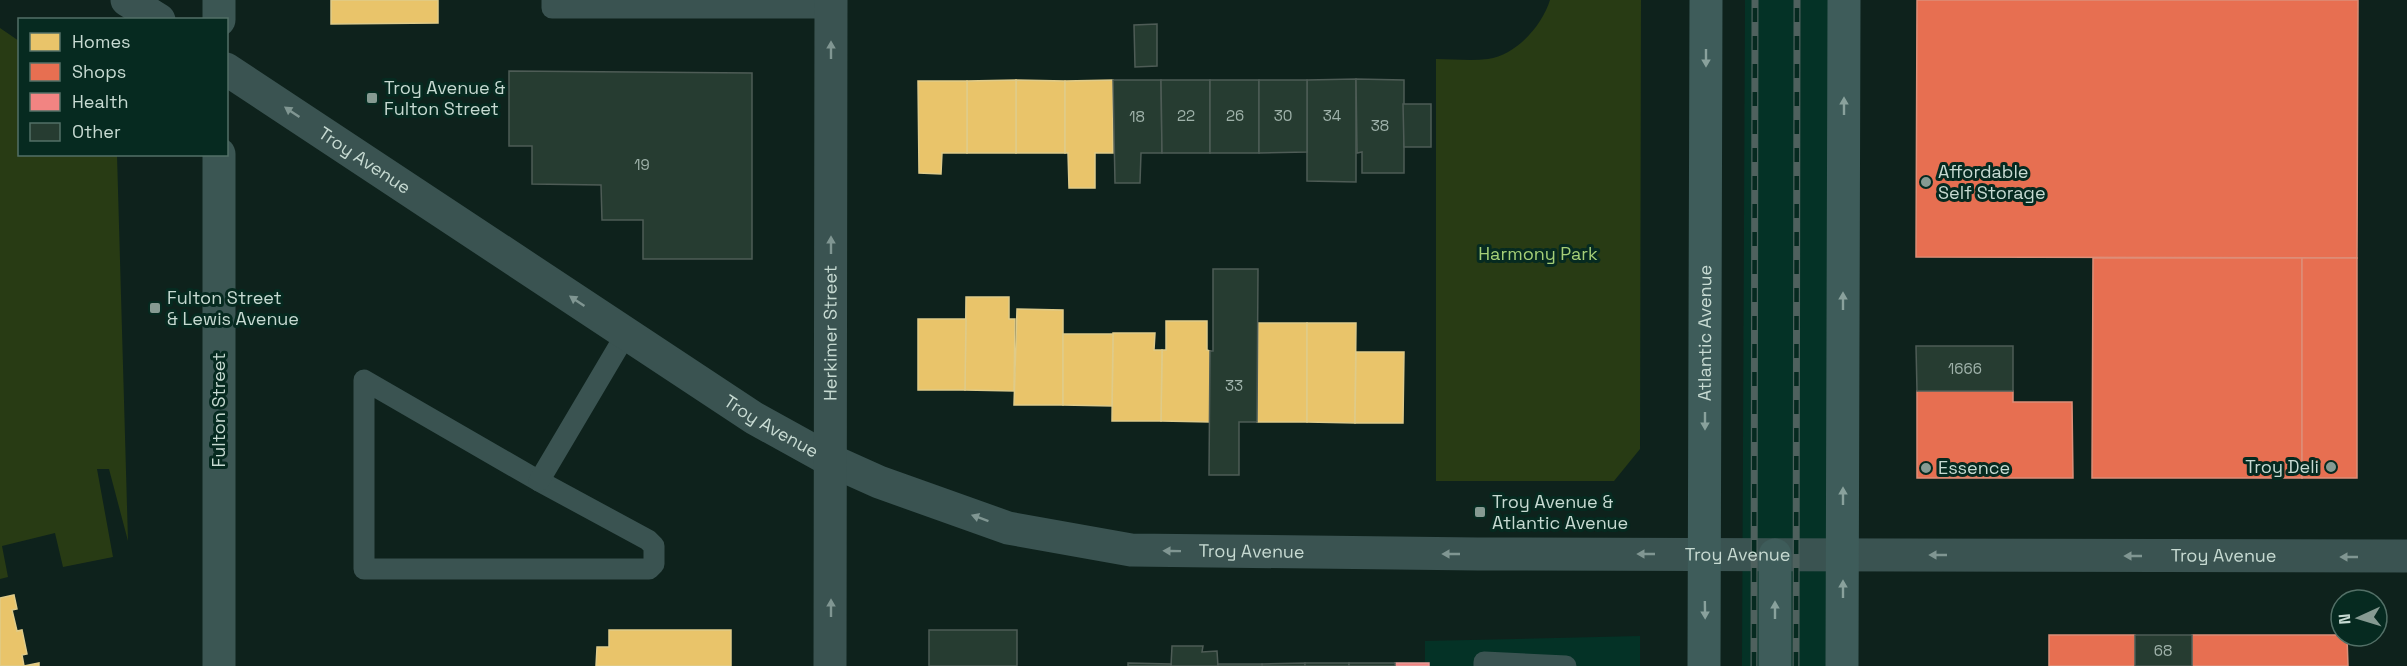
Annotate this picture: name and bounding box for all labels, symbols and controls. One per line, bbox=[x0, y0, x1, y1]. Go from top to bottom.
legend bbox=[18, 18, 228, 156]
text: Homes bbox=[72, 30, 131, 53]
one-way arrow bbox=[826, 40, 836, 59]
one-way arrow bbox=[1701, 49, 1711, 68]
text: Shops bbox=[72, 60, 126, 83]
place label: Troy Avenue & Fulton Street bbox=[384, 76, 505, 120]
text: Health bbox=[72, 90, 129, 113]
marker: Troy Avenue & Fulton Street bbox=[365, 91, 379, 105]
one-way arrow bbox=[1839, 97, 1849, 116]
house number: 22 bbox=[1177, 106, 1195, 125]
house number: 26 bbox=[1226, 106, 1244, 125]
house number: 30 bbox=[1274, 106, 1292, 125]
house number: 34 bbox=[1323, 106, 1341, 125]
one-way arrow bbox=[284, 107, 300, 118]
house number: 18 bbox=[1129, 107, 1145, 126]
house number: 38 bbox=[1371, 116, 1389, 135]
text: Other bbox=[72, 120, 121, 143]
street label: Troy Avenue bbox=[314, 121, 415, 199]
house number: 19 bbox=[634, 155, 650, 174]
place label: Affordable Self Storage bbox=[1938, 160, 2046, 204]
marker: Affordable Self Storage bbox=[1919, 175, 1933, 189]
one-way arrow bbox=[826, 235, 836, 254]
park label: Harmony Park bbox=[1478, 242, 1598, 265]
street label: Herkimer Street bbox=[818, 265, 842, 401]
street label: Atlantic Avenue bbox=[1693, 265, 1716, 401]
place label: Fulton Street & Lewis Avenue bbox=[167, 286, 299, 330]
one-way arrow bbox=[1838, 292, 1848, 311]
one-way arrow bbox=[569, 296, 585, 307]
marker: Fulton Street & Lewis Avenue bbox=[148, 301, 162, 315]
street label: Fulton Street bbox=[207, 353, 230, 467]
house number: 1666 bbox=[1948, 359, 1982, 378]
house number: 33 bbox=[1225, 376, 1243, 395]
street label: Troy Avenue bbox=[720, 389, 823, 462]
one-way arrow bbox=[1700, 412, 1710, 431]
place label: Troy Deli bbox=[2245, 455, 2319, 478]
place label: Essence bbox=[1938, 456, 2010, 479]
marker: Troy Deli bbox=[2324, 460, 2338, 474]
marker: Essence bbox=[1919, 461, 1933, 475]
one-way arrow bbox=[1838, 487, 1848, 506]
place label: Troy Avenue & Atlantic Avenue bbox=[1492, 490, 1628, 534]
marker: Troy Avenue & Atlantic Avenue bbox=[1473, 505, 1487, 519]
one-way arrow bbox=[971, 513, 989, 523]
street label: Troy Avenue bbox=[1199, 539, 1305, 563]
street label: Troy Avenue bbox=[1685, 542, 1791, 566]
street label: Troy Avenue bbox=[2171, 543, 2277, 567]
one-way arrow bbox=[1162, 546, 1181, 556]
one-way arrow bbox=[1441, 549, 1460, 559]
one-way arrow bbox=[1636, 549, 1655, 559]
one-way arrow bbox=[1928, 550, 1947, 560]
one-way arrow bbox=[2123, 551, 2142, 561]
one-way arrow bbox=[2339, 552, 2358, 562]
one-way arrow bbox=[1838, 580, 1848, 599]
north arrow bbox=[2329, 588, 2389, 648]
one-way arrow bbox=[826, 598, 836, 617]
one-way arrow bbox=[1700, 601, 1710, 620]
one-way arrow bbox=[1770, 601, 1780, 620]
text: N bbox=[2334, 613, 2355, 625]
house number: 68 bbox=[2154, 641, 2172, 660]

